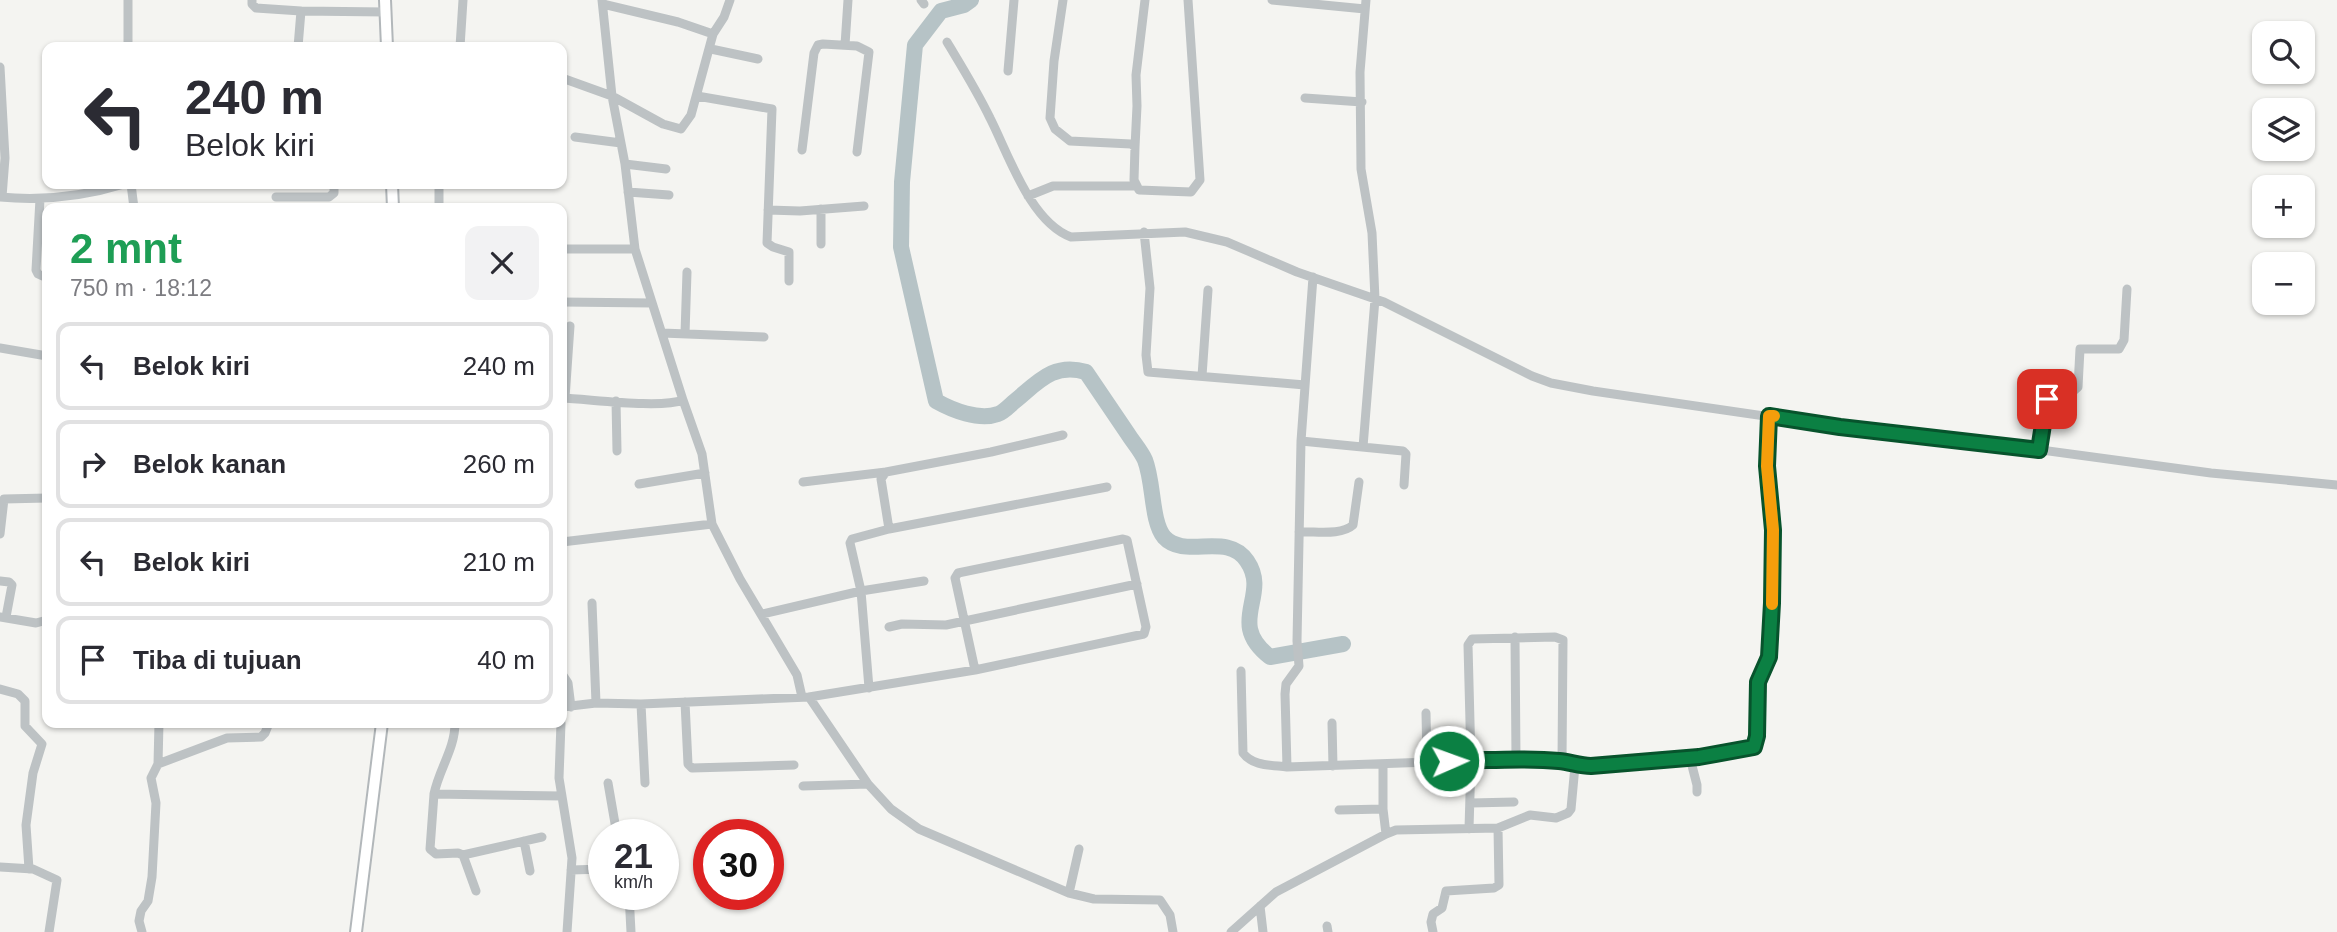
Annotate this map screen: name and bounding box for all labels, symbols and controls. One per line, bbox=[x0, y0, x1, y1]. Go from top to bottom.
map controls bbox=[2252, 21, 2315, 315]
button: search bbox=[2252, 21, 2315, 84]
icon: left bbox=[70, 70, 161, 161]
text: 240 m bbox=[185, 70, 324, 124]
button: layers bbox=[2252, 98, 2315, 161]
text: Belok kiri bbox=[185, 127, 315, 163]
button: + bbox=[2252, 175, 2315, 238]
text: 2 mnt bbox=[70, 225, 182, 272]
button: close bbox=[465, 226, 539, 300]
button: − bbox=[2252, 252, 2315, 315]
text: 750 m · 18:12 bbox=[70, 275, 212, 301]
icon: left bbox=[74, 347, 112, 385]
text: Belok kiri bbox=[133, 351, 250, 381]
text: 240 m bbox=[463, 351, 535, 381]
pin bbox=[2017, 369, 2077, 429]
icon: arrive bbox=[2028, 380, 2066, 418]
icon: right bbox=[74, 445, 112, 483]
text: Belok kanan bbox=[133, 449, 286, 479]
text: 260 m bbox=[463, 449, 535, 479]
icon: left bbox=[74, 543, 112, 581]
text: Belok kiri bbox=[133, 547, 250, 577]
text: 210 m bbox=[463, 547, 535, 577]
icon: arrive bbox=[74, 641, 112, 679]
text: Tiba di tujuan bbox=[133, 645, 302, 675]
text: 40 m bbox=[477, 645, 535, 675]
position arrow bbox=[1412, 724, 1486, 798]
speed limit sign: 30 bbox=[693, 819, 784, 910]
text: 21 bbox=[614, 836, 653, 875]
text: km/h bbox=[614, 872, 653, 892]

